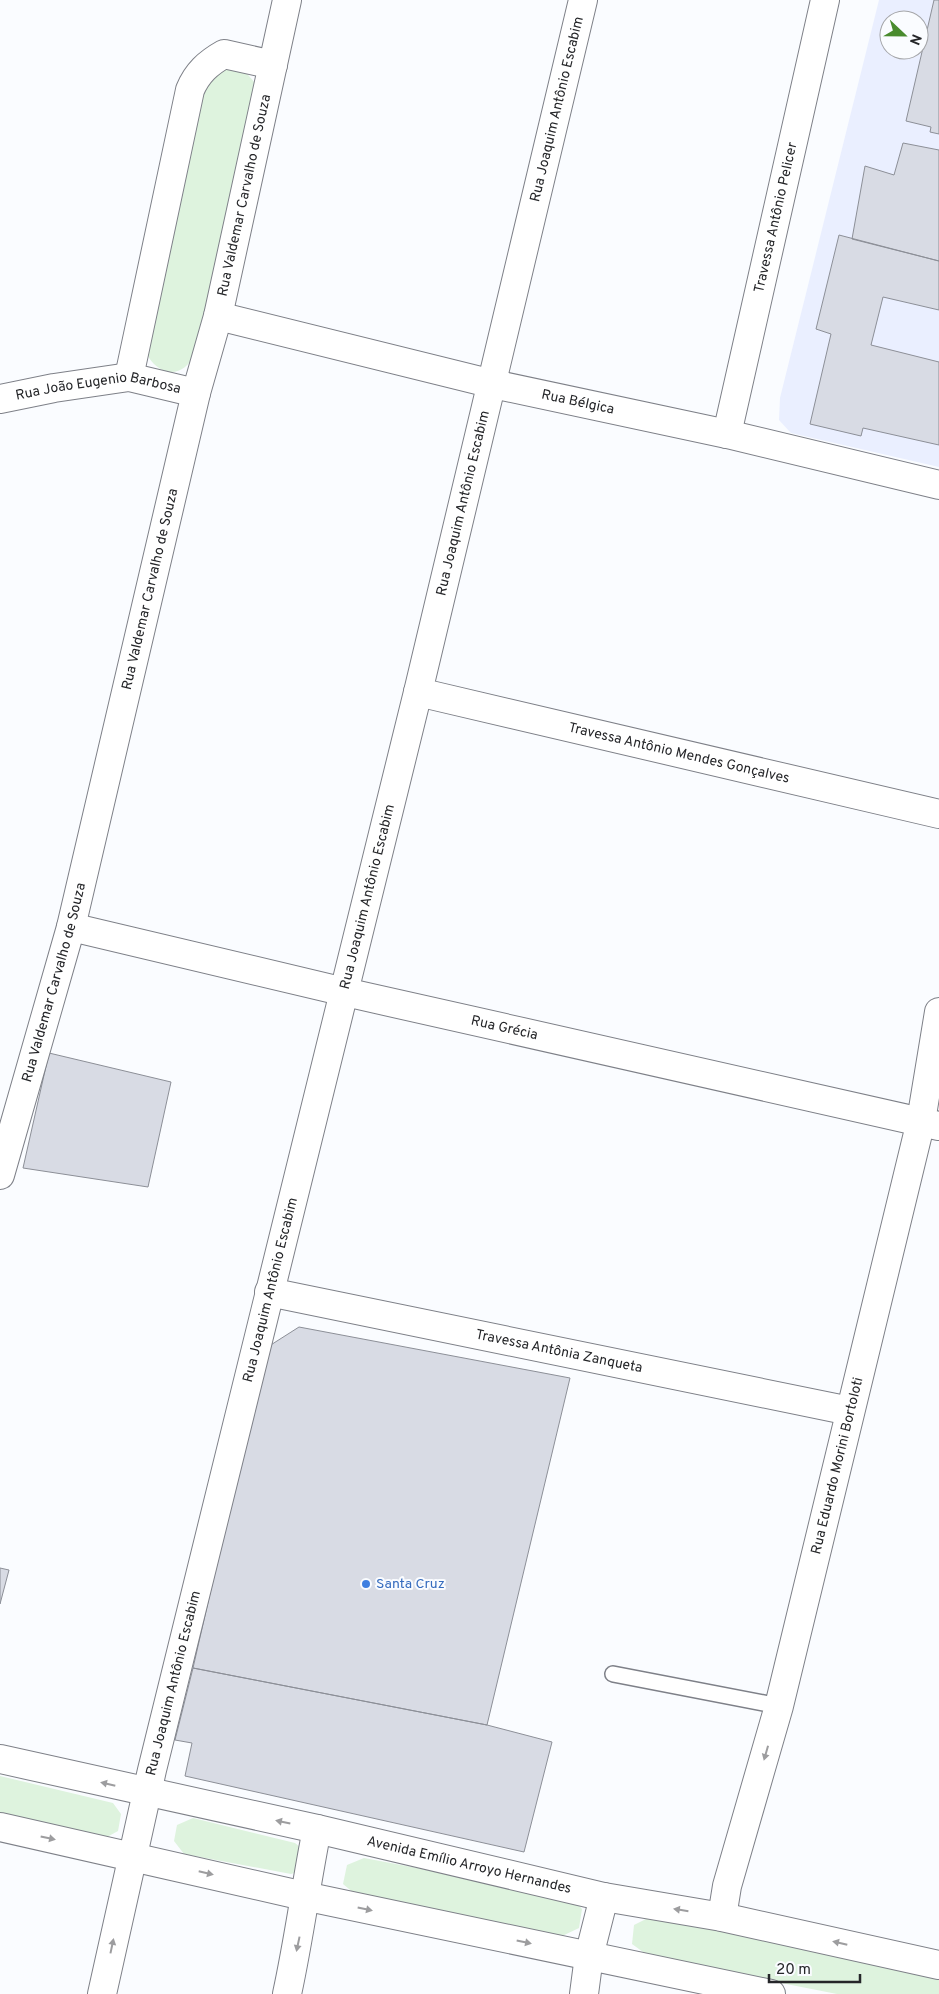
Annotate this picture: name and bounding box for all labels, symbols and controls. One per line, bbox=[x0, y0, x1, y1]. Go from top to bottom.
north arrow bbox=[879, 10, 929, 60]
street label: Rua Joaquim Antônio Escabim bbox=[527, 15, 587, 204]
text: N bbox=[905, 31, 924, 47]
street label: Rua Valdemar Carvalho de Souza bbox=[214, 93, 275, 298]
street label: Travessa Antônio Pelicer bbox=[751, 140, 801, 294]
street label: Rua João Eugenio Barbosa bbox=[14, 368, 183, 404]
street label: Rua Bélgica bbox=[540, 386, 616, 418]
street label: Rua Joaquim Antônio Escabim bbox=[433, 409, 493, 597]
street label: Rua Valdemar Carvalho de Souza bbox=[118, 487, 182, 692]
street label: Travessa Antônio Mendes Gonçalves bbox=[567, 719, 791, 787]
street label: Rua Joaquim Antônio Escabim bbox=[336, 802, 398, 991]
street label: Rua Valdemar Carvalho de Souza bbox=[18, 881, 90, 1084]
street label: Rua Grécia bbox=[469, 1012, 539, 1044]
street label: Rua Joaquim Antônio Escabim bbox=[239, 1196, 301, 1384]
street label: Travessa Antônia Zanqueta bbox=[474, 1326, 644, 1377]
street label: Rua Eduardo Morini Bortoloti bbox=[808, 1376, 867, 1556]
place label: Santa Cruz bbox=[376, 1576, 445, 1593]
marker: Santa Cruz bbox=[360, 1578, 372, 1590]
street label: Rua Joaquim Antônio Escabim bbox=[143, 1589, 204, 1777]
one-way arrow bbox=[761, 1745, 769, 1760]
one-way arrow bbox=[100, 1780, 115, 1788]
one-way arrow bbox=[276, 1818, 291, 1826]
street label: Avenida Emílio Arroyo Hernandes bbox=[365, 1833, 573, 1897]
one-way arrow bbox=[40, 1834, 56, 1842]
one-way arrow bbox=[199, 1869, 214, 1877]
one-way arrow bbox=[357, 1905, 373, 1913]
one-way arrow bbox=[673, 1906, 689, 1914]
one-way arrow bbox=[294, 1937, 302, 1952]
one-way arrow bbox=[516, 1938, 531, 1946]
one-way arrow bbox=[108, 1939, 116, 1954]
one-way arrow bbox=[833, 1939, 848, 1947]
scale bar bbox=[769, 1952, 860, 1984]
text: 20 m bbox=[776, 1961, 811, 1980]

